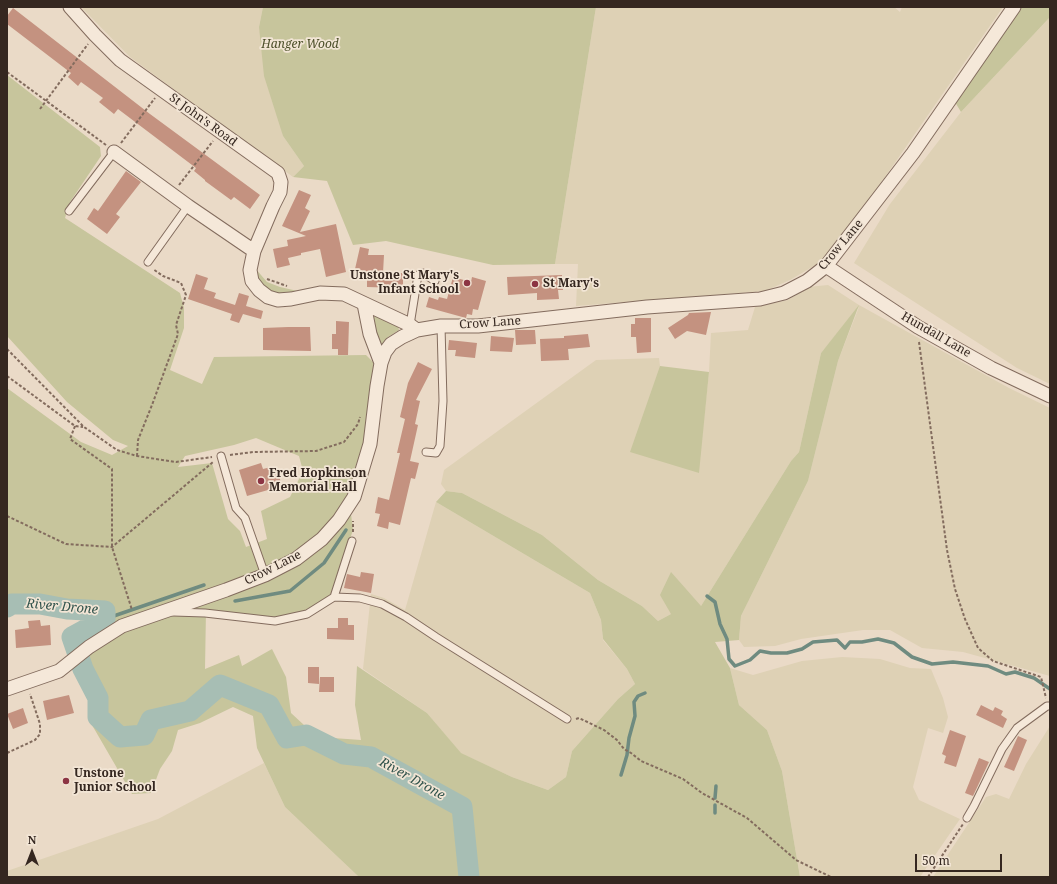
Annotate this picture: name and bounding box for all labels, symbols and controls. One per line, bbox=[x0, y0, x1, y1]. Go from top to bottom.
park label: Hanger Wood bbox=[261, 38, 339, 52]
street label: St John's Road bbox=[166, 91, 240, 149]
street label: Crow Lane bbox=[816, 217, 866, 273]
place label: Unstone St Mary's Infant School bbox=[350, 269, 459, 297]
place label: St Mary's bbox=[543, 277, 599, 291]
marker: Unstone St Mary's Infant School bbox=[462, 278, 472, 288]
marker: St Mary's bbox=[530, 279, 540, 289]
street label: Hundall Lane bbox=[899, 309, 973, 361]
street label: Crow Lane bbox=[459, 314, 521, 332]
place label: Fred Hopkinson Memorial Hall bbox=[269, 467, 366, 495]
marker: Fred Hopkinson Memorial Hall bbox=[256, 476, 266, 486]
street label: Crow Lane bbox=[242, 548, 304, 588]
water label: River Drone bbox=[25, 596, 99, 618]
water label: River Drone bbox=[377, 755, 447, 803]
place label: Unstone Junior School bbox=[74, 767, 156, 795]
marker: Unstone Junior School bbox=[61, 776, 71, 786]
north arrow bbox=[12, 832, 52, 872]
text: N bbox=[28, 832, 36, 847]
scale bar bbox=[917, 846, 1004, 872]
text: 50 m bbox=[922, 852, 950, 869]

